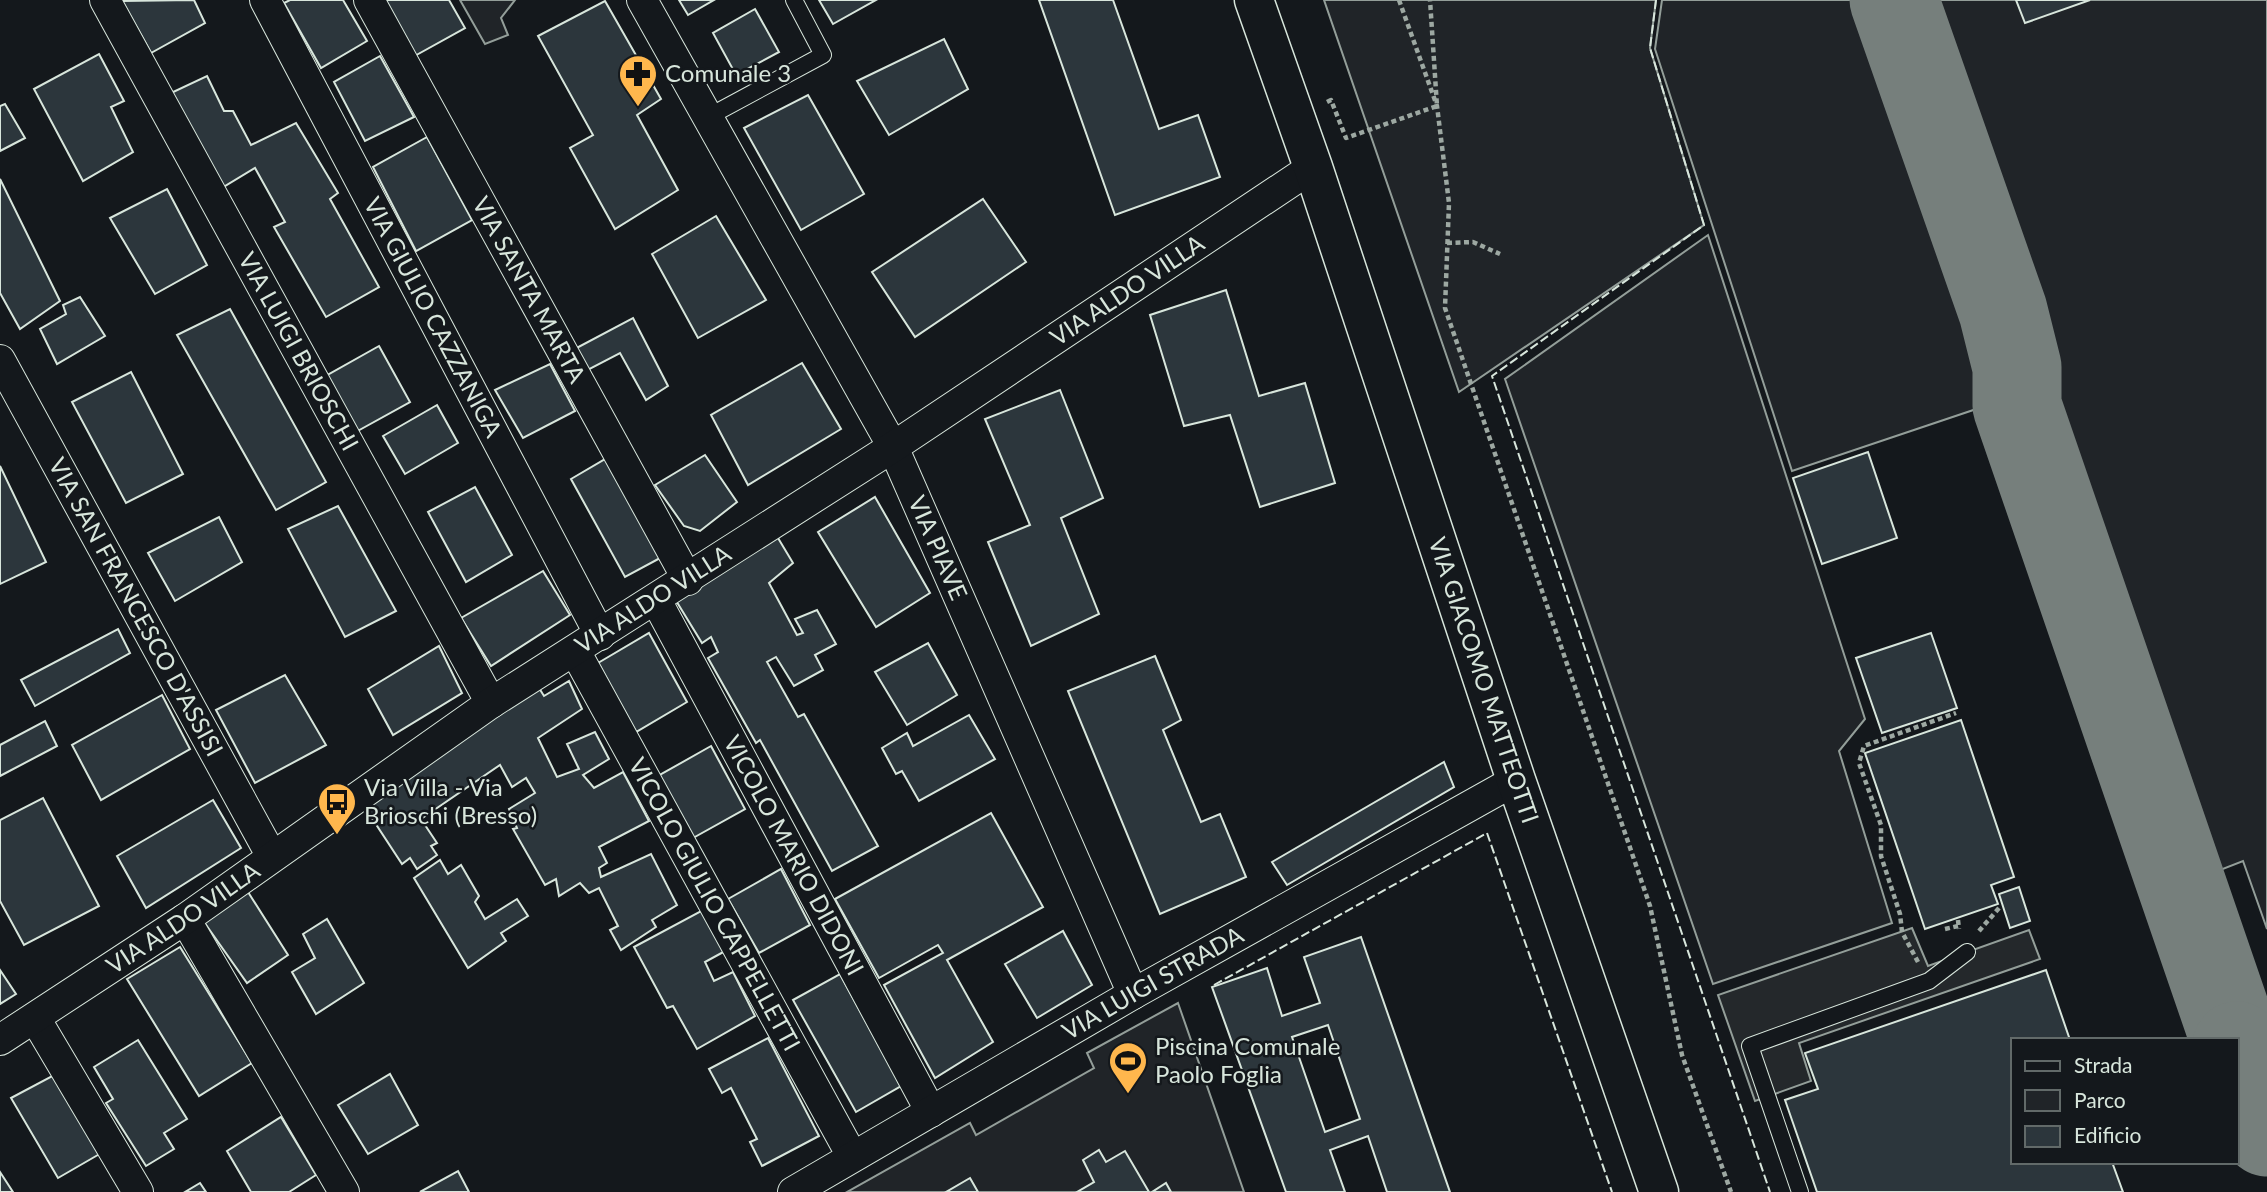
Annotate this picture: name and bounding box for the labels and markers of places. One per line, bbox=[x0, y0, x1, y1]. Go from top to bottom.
pharmacy icon: Comunale 3 bbox=[617, 53, 659, 108]
place label: Comunale 3 bbox=[665, 58, 791, 87]
place label: Via Villa - Via Brioschi (Bresso) bbox=[364, 772, 537, 829]
bus stop icon: Via Villa - Via Brioschi (Bresso) bbox=[316, 781, 358, 836]
place label: Piscina Comunale Paolo Foglia bbox=[1155, 1031, 1340, 1088]
sports icon: Piscina Comunale Paolo Foglia bbox=[1107, 1040, 1149, 1095]

